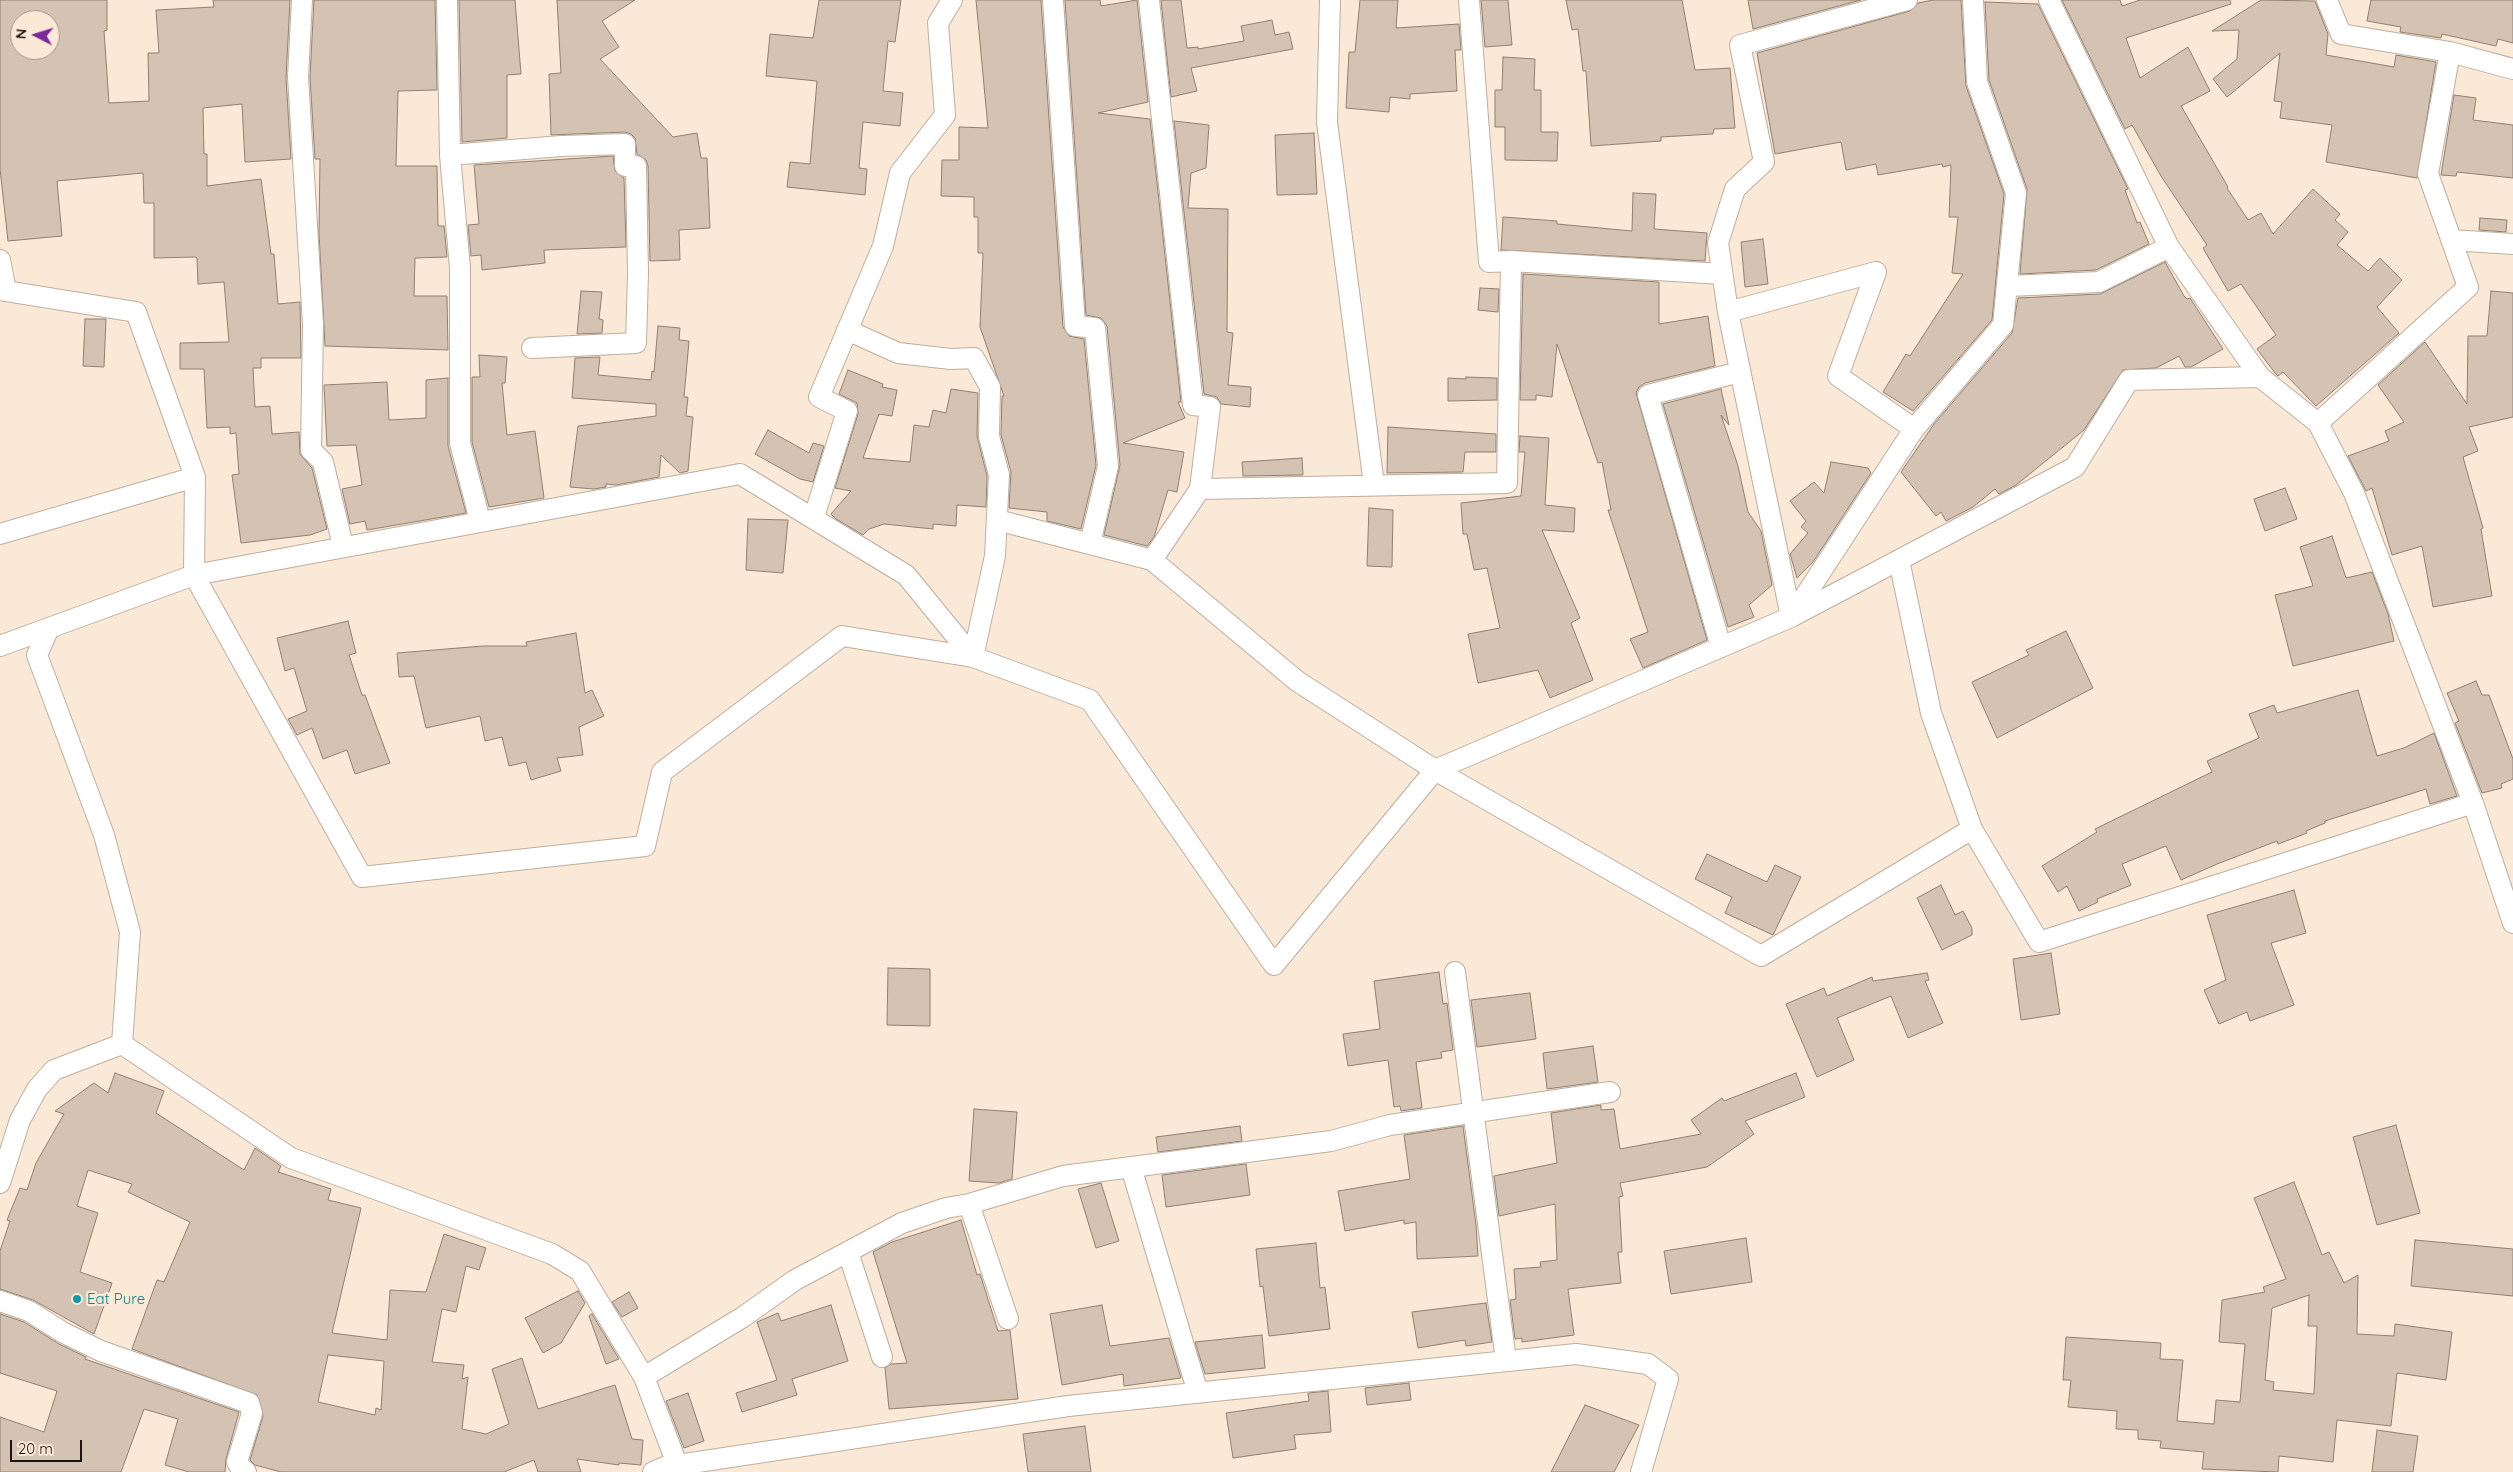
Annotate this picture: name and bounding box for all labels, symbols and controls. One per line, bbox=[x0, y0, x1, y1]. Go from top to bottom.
north arrow bbox=[10, 10, 60, 60]
text: N bbox=[12, 28, 30, 40]
place label: Eat Pure bbox=[87, 1290, 145, 1308]
marker: Eat Pure bbox=[71, 1293, 83, 1305]
scale bar bbox=[12, 1430, 85, 1462]
text: 20 m bbox=[18, 1439, 53, 1458]

